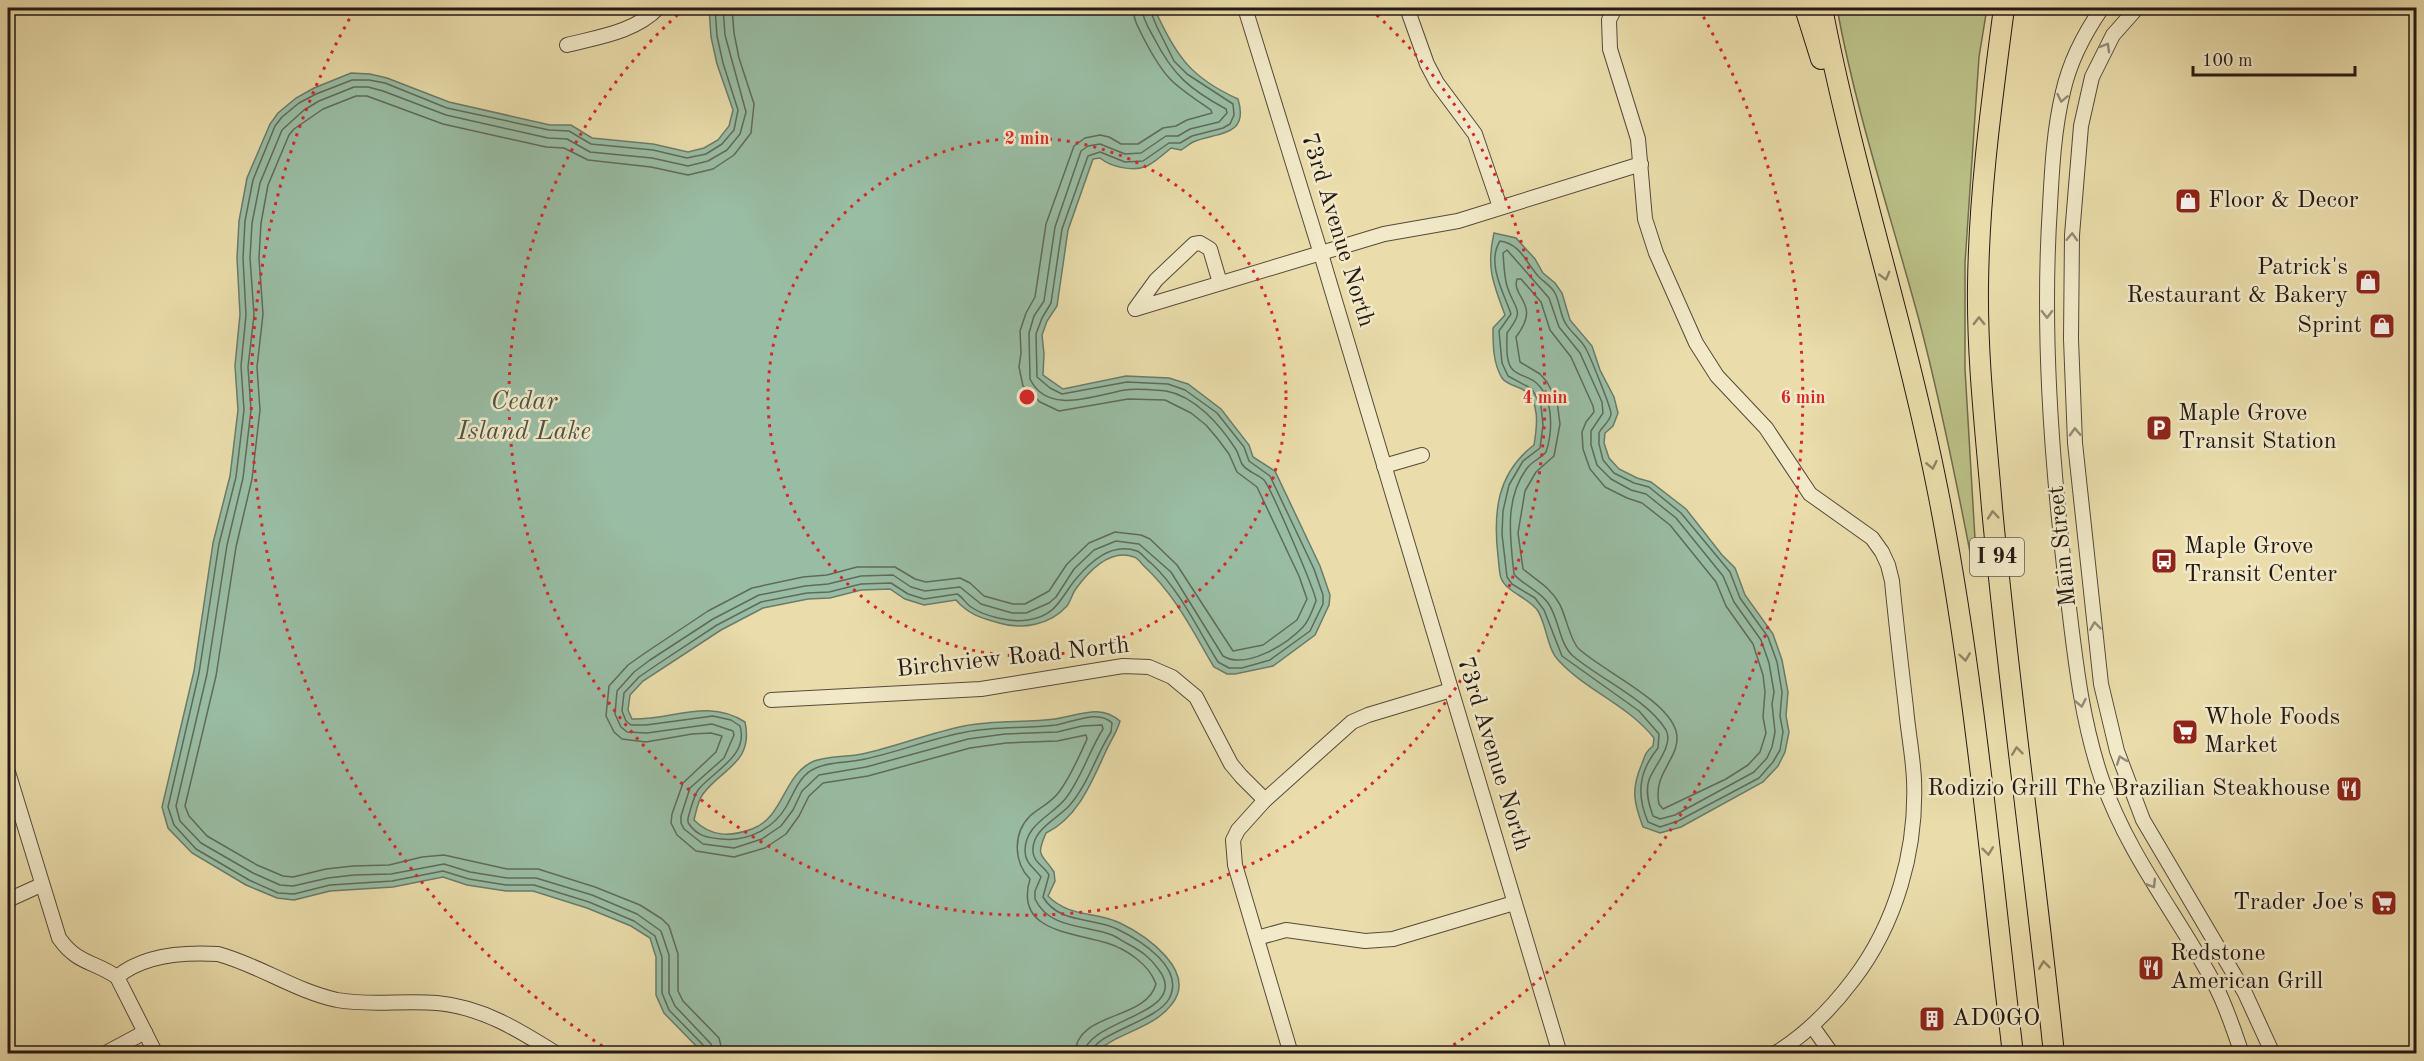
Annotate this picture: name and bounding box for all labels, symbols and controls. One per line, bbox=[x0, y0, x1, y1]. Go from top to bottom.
scale bar bbox=[2193, 39, 2355, 77]
one-way arrow bbox=[2099, 43, 2111, 53]
text: 100 m bbox=[2202, 52, 2253, 70]
one-way arrow bbox=[2056, 93, 2069, 103]
text: 2 min bbox=[1004, 130, 1050, 148]
street label: 73rd Avenue North bbox=[1296, 130, 1378, 330]
shop icon: Floor & Decor bbox=[2173, 186, 2203, 216]
place label: Floor & Decor bbox=[2208, 189, 2359, 213]
one-way arrow bbox=[2066, 232, 2078, 241]
place label: Patrick's Restaurant & Bakery bbox=[2126, 256, 2348, 308]
shop icon: Patrick's Restaurant & Bakery bbox=[2353, 267, 2383, 297]
one-way arrow bbox=[1878, 271, 1891, 281]
one-way arrow bbox=[2041, 309, 2053, 318]
shop icon: Sprint bbox=[2367, 311, 2397, 341]
place label: Sprint bbox=[2297, 314, 2362, 338]
one-way arrow bbox=[1972, 316, 1985, 325]
centre of rings bbox=[1017, 387, 1037, 407]
water label: Cedar Island Lake bbox=[456, 389, 591, 445]
text: 4 min bbox=[1522, 389, 1568, 407]
text: 6 min bbox=[1780, 389, 1826, 407]
place label: Maple Grove Transit Station bbox=[2178, 402, 2337, 454]
parking icon: Maple Grove Transit Station bbox=[2144, 413, 2174, 443]
one-way arrow bbox=[2068, 427, 2081, 436]
one-way arrow bbox=[1925, 460, 1938, 470]
street label: Main Street bbox=[2045, 484, 2081, 608]
one-way arrow bbox=[1987, 511, 2000, 520]
place label: Maple Grove Transit Center bbox=[2184, 535, 2337, 587]
road number: I 94 bbox=[1970, 538, 2024, 576]
bus stop icon: Maple Grove Transit Center bbox=[2149, 546, 2179, 576]
one-way arrow bbox=[2089, 621, 2101, 630]
street label: Birchview Road North bbox=[895, 634, 1131, 682]
one-way arrow bbox=[1958, 653, 1970, 662]
street label: 73rd Avenue North bbox=[1452, 654, 1534, 854]
one-way arrow bbox=[2074, 698, 2087, 708]
place label: Whole Foods Market bbox=[2204, 706, 2340, 758]
supermarket icon: Whole Foods Market bbox=[2170, 717, 2200, 747]
one-way arrow bbox=[2012, 747, 2024, 756]
one-way arrow bbox=[2115, 755, 2128, 766]
restaurant icon: Rodizio Grill The Brazilian Steakhouse bbox=[2334, 774, 2364, 804]
place label: Rodizio Grill The Brazilian Steakhouse bbox=[1927, 777, 2330, 801]
one-way arrow bbox=[1982, 846, 1994, 855]
one-way arrow bbox=[2144, 878, 2156, 888]
supermarket icon: Trader Joe's bbox=[2369, 888, 2399, 918]
place label: Trader Joe's bbox=[2233, 891, 2364, 915]
place label: Redstone American Grill bbox=[2170, 942, 2323, 994]
restaurant icon: Redstone American Grill bbox=[2136, 953, 2166, 983]
one-way arrow bbox=[2038, 961, 2051, 970]
building icon: ADOGO bbox=[1917, 1004, 1947, 1034]
place label: ADOGO bbox=[1952, 1007, 2040, 1031]

